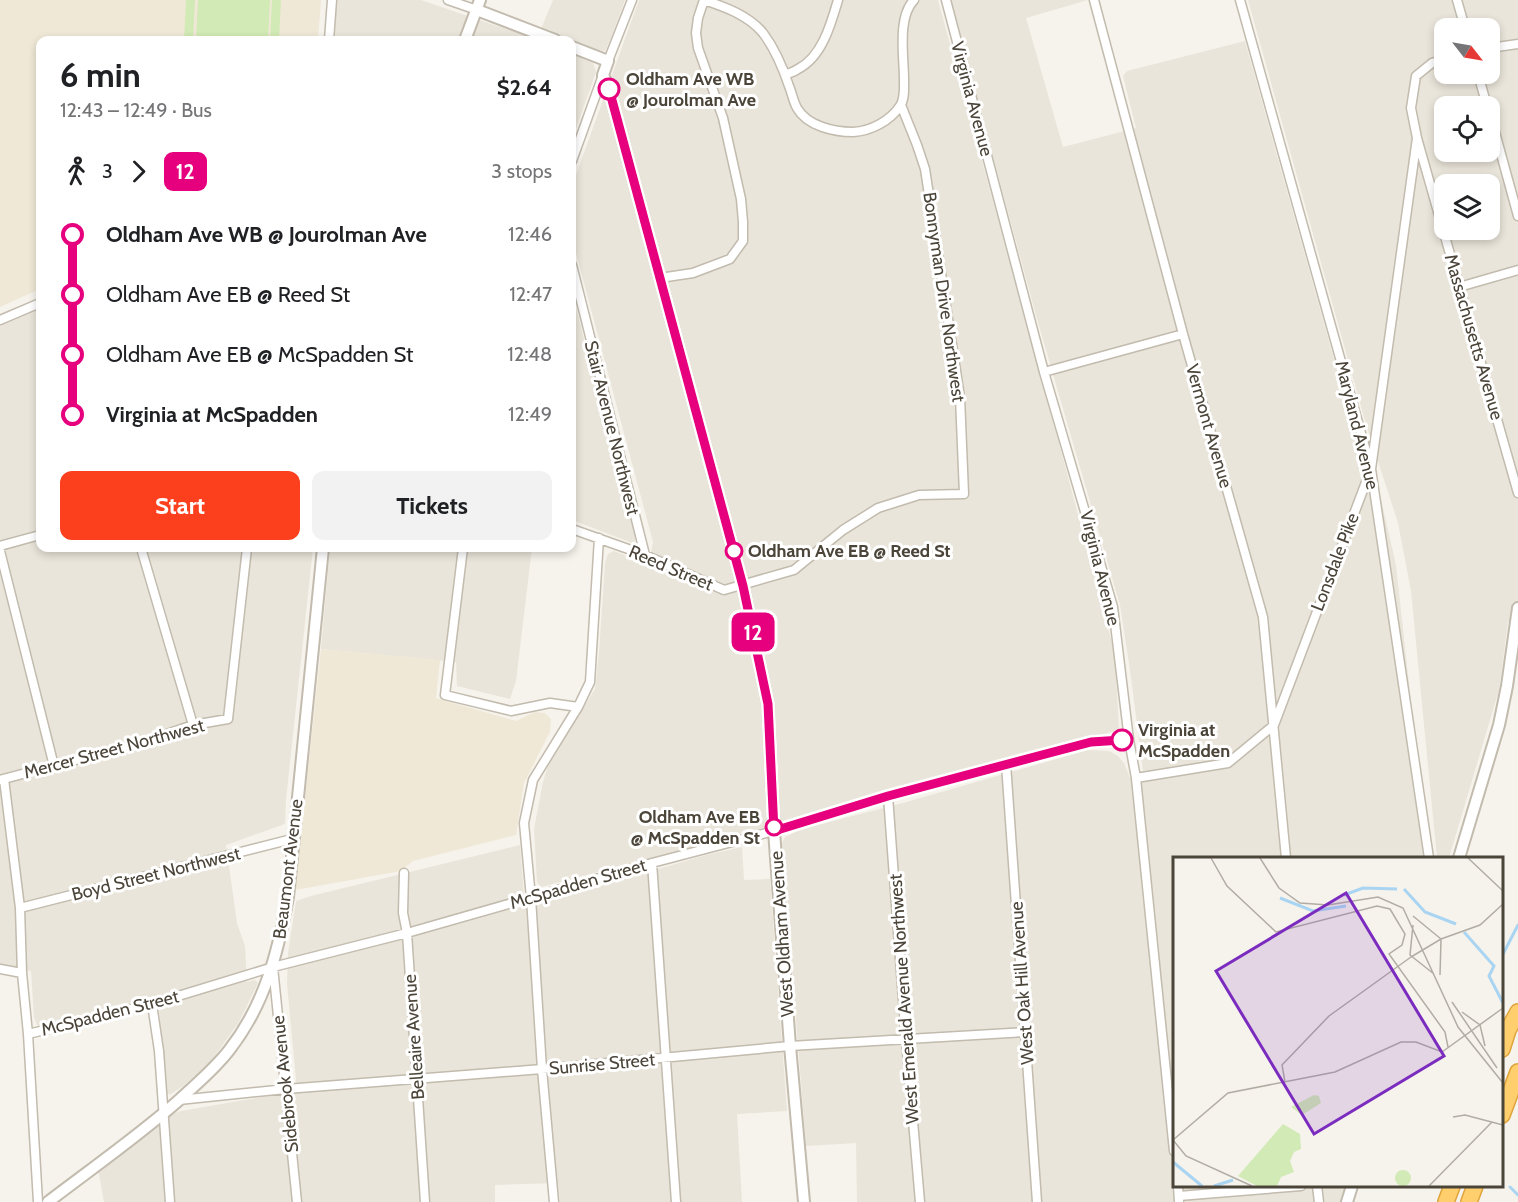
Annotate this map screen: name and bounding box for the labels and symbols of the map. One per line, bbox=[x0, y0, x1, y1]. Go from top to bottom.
north arrow bbox=[1434, 18, 1500, 84]
street label: Virginia Avenue bbox=[946, 39, 998, 159]
place label: Oldham Ave WB @ Jourolman Ave bbox=[626, 68, 756, 111]
marker: Oldham Ave WB @ Jourolman Ave bbox=[598, 78, 620, 100]
street label: Bonnyman Drive Northwest bbox=[918, 191, 970, 403]
street label: Massachusetts Avenue bbox=[1440, 252, 1508, 422]
street label: Stair Avenue Northwest bbox=[580, 338, 644, 518]
street label: Maryland Avenue bbox=[1330, 358, 1384, 492]
street label: Vermont Avenue bbox=[1181, 362, 1237, 490]
street label: Virginia Avenue bbox=[1075, 508, 1125, 628]
street label: Lonsdale Pike bbox=[1306, 510, 1364, 614]
street label: Reed Street bbox=[626, 540, 716, 596]
place label: Oldham Ave EB @ Reed St bbox=[748, 540, 951, 562]
marker: Oldham Ave EB @ Reed St bbox=[725, 542, 743, 560]
line badge: 12 bbox=[726, 612, 780, 652]
street label: Mercer Street Northwest bbox=[21, 714, 207, 784]
place label: Virginia at McSpadden bbox=[1138, 719, 1230, 762]
marker: Virginia at McSpadden bbox=[1111, 729, 1133, 751]
street label: Beaumont Avenue bbox=[268, 798, 308, 940]
place label: Oldham Ave EB @ McSpadden St bbox=[630, 806, 760, 849]
marker: Oldham Ave EB @ McSpadden St bbox=[765, 818, 783, 836]
street label: Boyd Street Northwest bbox=[69, 842, 243, 906]
street label: West Oldham Avenue bbox=[765, 850, 799, 1018]
street label: McSpadden Street bbox=[507, 854, 649, 914]
inset map bbox=[1173, 857, 1503, 1187]
street label: West Emerald Avenue Northwest bbox=[884, 873, 924, 1125]
street label: West Oak Hill Avenue bbox=[1005, 901, 1039, 1065]
street label: Belleaire Avenue bbox=[399, 973, 429, 1101]
street label: McSpadden Street bbox=[39, 985, 181, 1041]
street label: Sidebrook Avenue bbox=[267, 1014, 303, 1154]
street label: Sunrise Street bbox=[548, 1048, 656, 1080]

